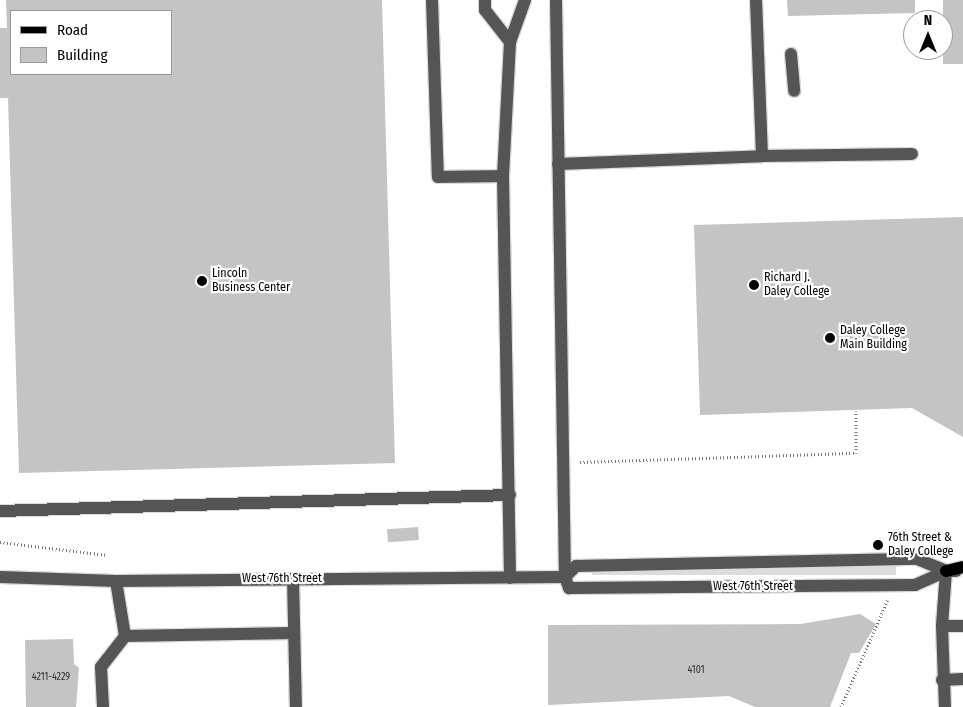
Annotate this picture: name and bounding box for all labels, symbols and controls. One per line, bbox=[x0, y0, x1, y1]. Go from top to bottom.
legend bbox=[10, 10, 172, 75]
north arrow bbox=[903, 10, 953, 60]
text: N bbox=[924, 12, 932, 29]
text: Road bbox=[57, 21, 88, 39]
text: Building bbox=[57, 46, 108, 64]
place label: Lincoln Business Center bbox=[212, 267, 290, 295]
place label: Richard J. Daley College bbox=[764, 271, 830, 299]
marker: Lincoln Business Center bbox=[196, 275, 208, 287]
marker: Richard J. Daley College bbox=[748, 279, 760, 291]
place label: Daley College Main Building bbox=[840, 324, 907, 352]
marker: Daley College Main Building bbox=[824, 332, 836, 344]
place label: 76th Street & Daley College bbox=[888, 531, 954, 559]
marker: 76th Street & Daley College bbox=[872, 539, 884, 551]
street label: West 76th Street bbox=[242, 572, 322, 586]
street label: West 76th Street bbox=[713, 580, 793, 594]
house number: 4101 bbox=[687, 665, 705, 677]
house number: 4211-4229 bbox=[32, 672, 70, 684]

